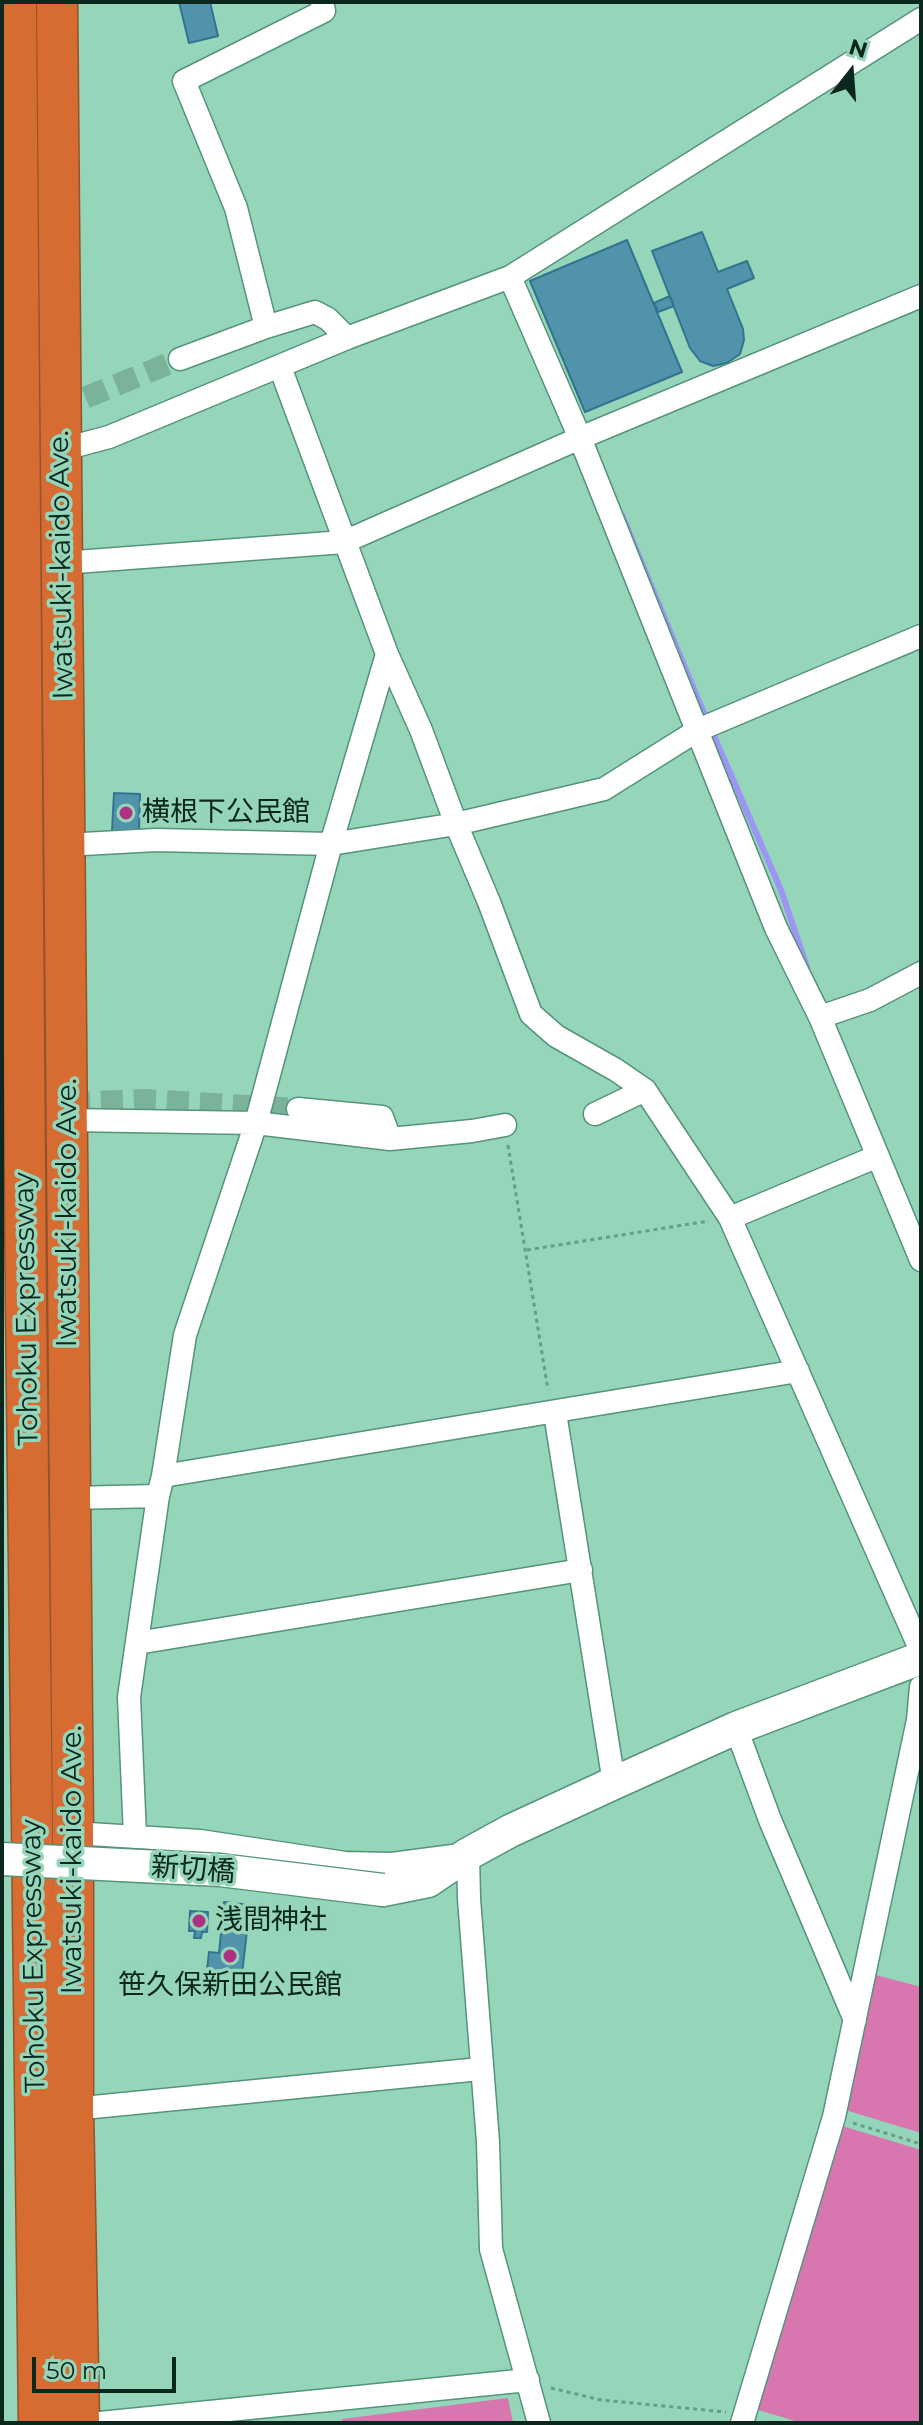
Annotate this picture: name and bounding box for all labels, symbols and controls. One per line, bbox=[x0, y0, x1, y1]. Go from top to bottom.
north arrow bbox=[811, 32, 891, 112]
text: N bbox=[846, 33, 871, 64]
street label: Iwatsuki-kaido Ave. bbox=[43, 430, 81, 700]
place label: 横根下公民館 bbox=[142, 796, 310, 830]
marker: 横根下公民館 bbox=[117, 804, 135, 822]
street label: Iwatsuki-kaido Ave. bbox=[51, 1078, 85, 1348]
street label: Tohoku Expressway bbox=[8, 1172, 46, 1446]
street label: Iwatsuki-kaido Ave. bbox=[56, 1725, 90, 1995]
street label: Tohoku Expressway bbox=[15, 1819, 53, 2093]
street label: 新切橋 bbox=[150, 1850, 236, 1890]
place label: 浅間神社 bbox=[215, 1904, 327, 1938]
marker: 浅間神社 bbox=[190, 1912, 208, 1930]
marker: 笹久保新田公民館 bbox=[221, 1947, 239, 1965]
place label: 笹久保新田公民館 bbox=[118, 1969, 342, 2003]
scale bar bbox=[36, 2341, 180, 2391]
text: 50 m bbox=[46, 2356, 107, 2385]

